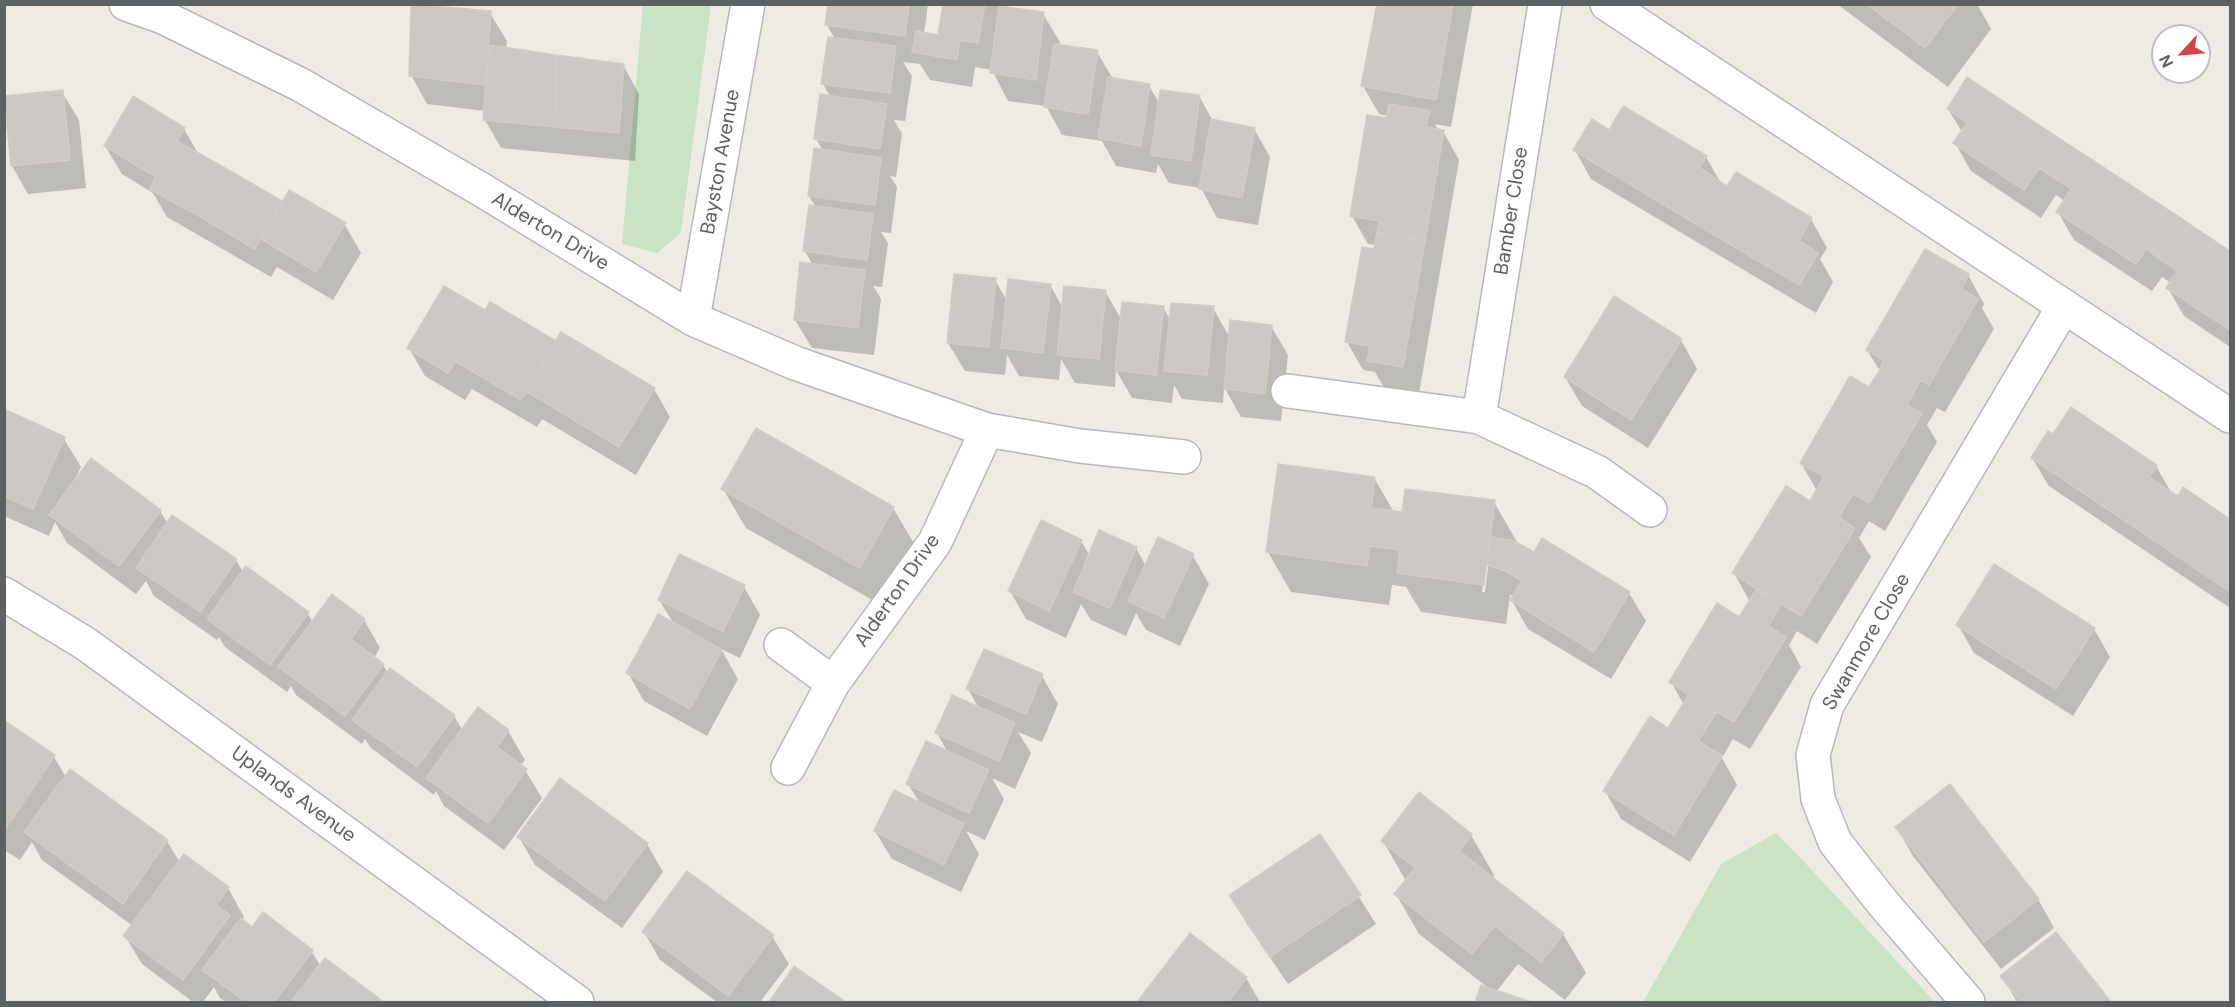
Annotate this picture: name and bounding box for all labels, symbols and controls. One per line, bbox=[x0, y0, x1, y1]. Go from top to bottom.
north arrow bbox=[2151, 24, 2211, 84]
text: N bbox=[2154, 51, 2178, 71]
street label: Bayston Avenue bbox=[696, 88, 746, 236]
street label: Bamber Close bbox=[1490, 145, 1534, 277]
street label: Alderton Drive bbox=[487, 188, 613, 276]
street label: Alderton Drive bbox=[850, 530, 946, 652]
street label: Swanmore Close bbox=[1818, 569, 1916, 715]
street label: Uplands Avenue bbox=[226, 742, 360, 848]

